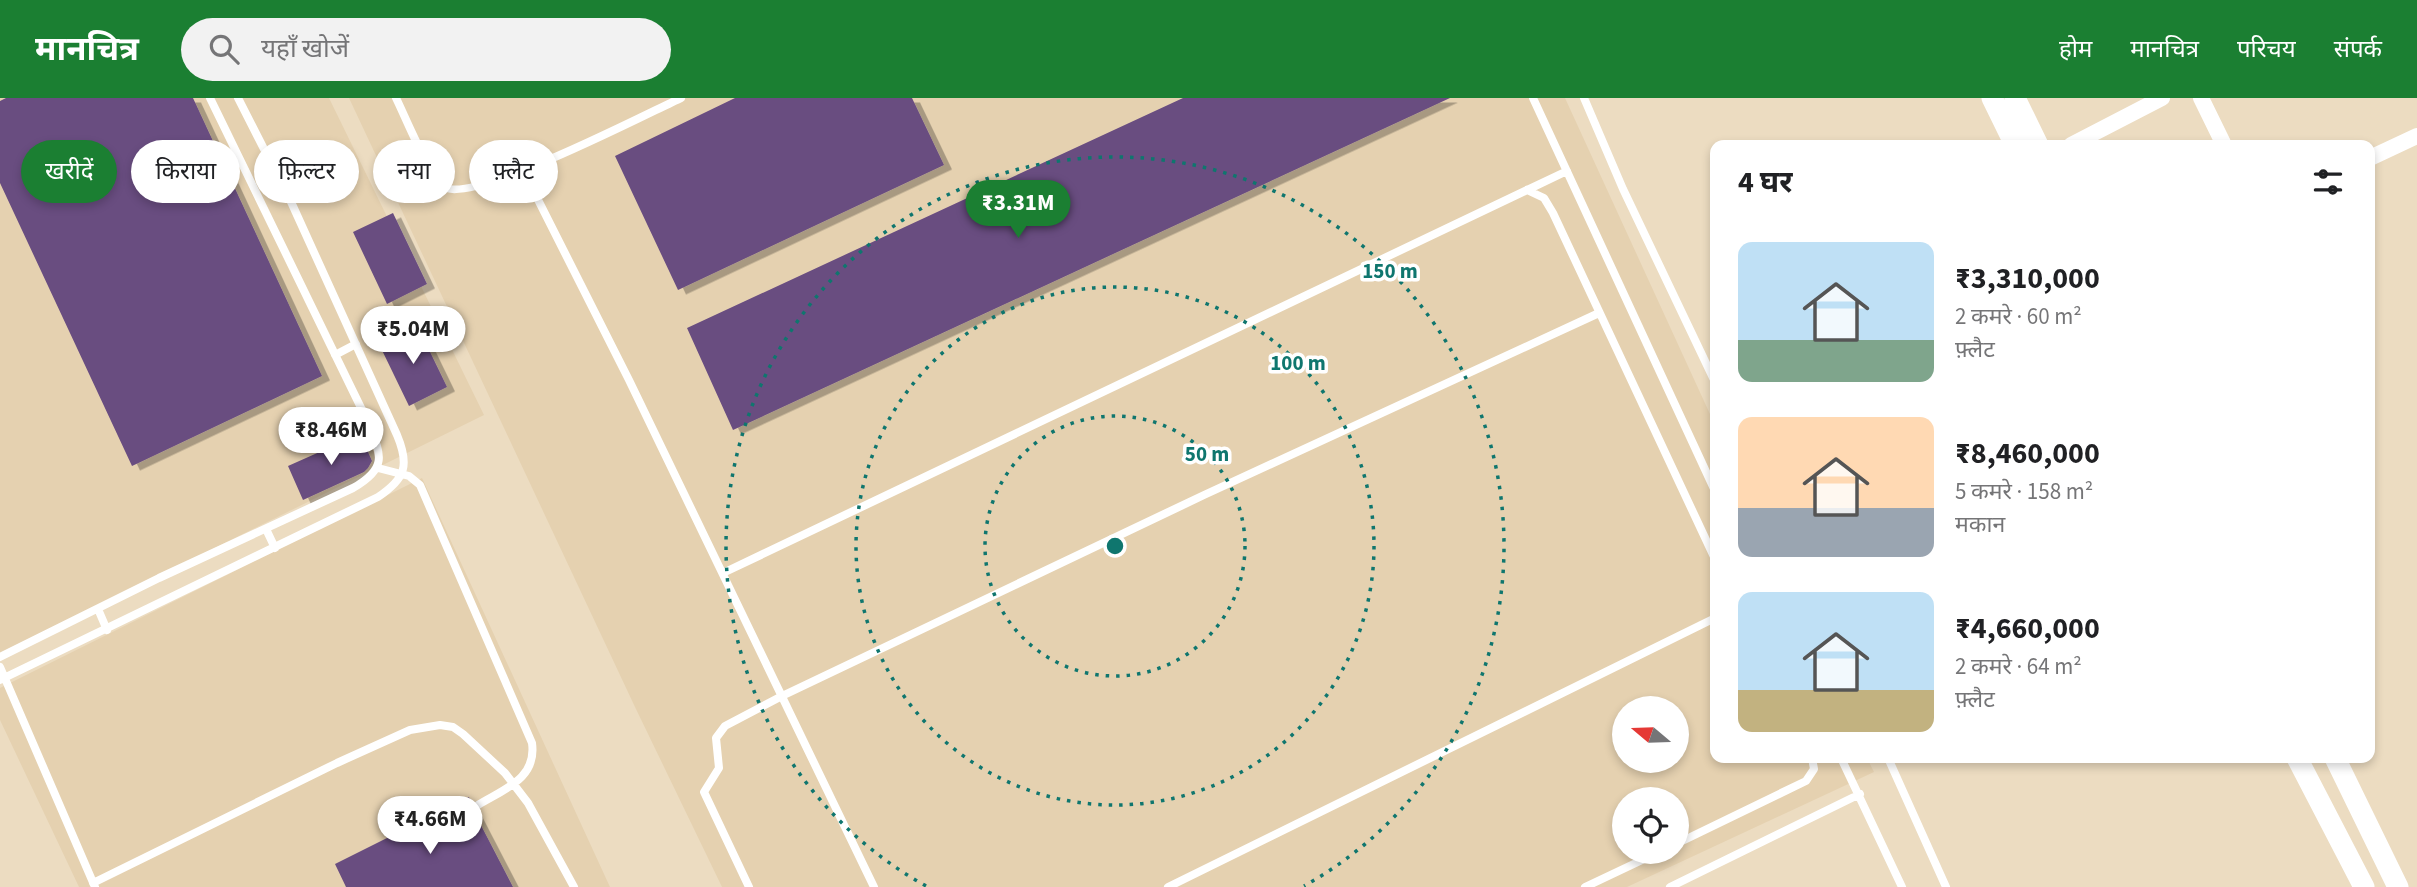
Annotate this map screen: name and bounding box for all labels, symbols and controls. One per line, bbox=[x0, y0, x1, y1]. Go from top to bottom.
search box bbox=[181, 18, 671, 81]
text: मानचित्र bbox=[35, 26, 139, 73]
icon: search bbox=[205, 30, 243, 68]
text: यहाँ खोजें bbox=[261, 30, 349, 67]
text: होम bbox=[2059, 32, 2092, 67]
text: मानचित्र bbox=[2130, 32, 2199, 67]
text: परिचय bbox=[2237, 32, 2296, 67]
text: संपर्क bbox=[2334, 32, 2382, 67]
chip: खरीदें bbox=[21, 140, 117, 203]
chip: किराया bbox=[131, 140, 240, 203]
chip: फ़िल्टर bbox=[254, 140, 359, 203]
chip: नया bbox=[373, 140, 455, 203]
chip: फ़्लैट bbox=[469, 140, 558, 203]
text: 4 घर bbox=[1738, 161, 1793, 204]
icon: filters bbox=[2309, 163, 2347, 201]
pin: ₹3.31M bbox=[961, 180, 1075, 240]
text: ₹3.31M bbox=[981, 186, 1055, 219]
text: 150 m bbox=[1362, 256, 1418, 286]
text: ₹3,310,000 bbox=[1955, 257, 2100, 300]
icon: home bbox=[1794, 270, 1878, 354]
text: 2 कमरे · 60 m² bbox=[1955, 300, 2082, 333]
pin: ₹5.04M bbox=[356, 306, 470, 366]
text: ₹5.04M bbox=[376, 312, 450, 345]
text: फ़्लैट bbox=[1955, 333, 1995, 366]
text: 100 m bbox=[1270, 348, 1326, 378]
pin: ₹8.46M bbox=[274, 408, 388, 467]
text: ₹8.46M bbox=[294, 413, 368, 446]
text: ₹8,460,000 bbox=[1955, 432, 2100, 475]
text: 50 m bbox=[1185, 439, 1229, 469]
icon: home bbox=[1794, 445, 1878, 529]
text: 5 कमरे · 158 m² bbox=[1955, 475, 2093, 508]
text: मकान bbox=[1955, 508, 2005, 541]
centre of rings bbox=[1103, 534, 1127, 558]
text: ₹4,660,000 bbox=[1955, 607, 2100, 650]
icon: home bbox=[1794, 620, 1878, 704]
text: 2 कमरे · 64 m² bbox=[1955, 650, 2082, 683]
text: फ़्लैट bbox=[1955, 683, 1995, 716]
north arrow bbox=[1612, 696, 1689, 774]
map controls bbox=[1612, 696, 1689, 864]
button: locate bbox=[1612, 787, 1689, 864]
pin: ₹4.66M bbox=[373, 796, 487, 856]
text: ₹4.66M bbox=[393, 802, 467, 835]

